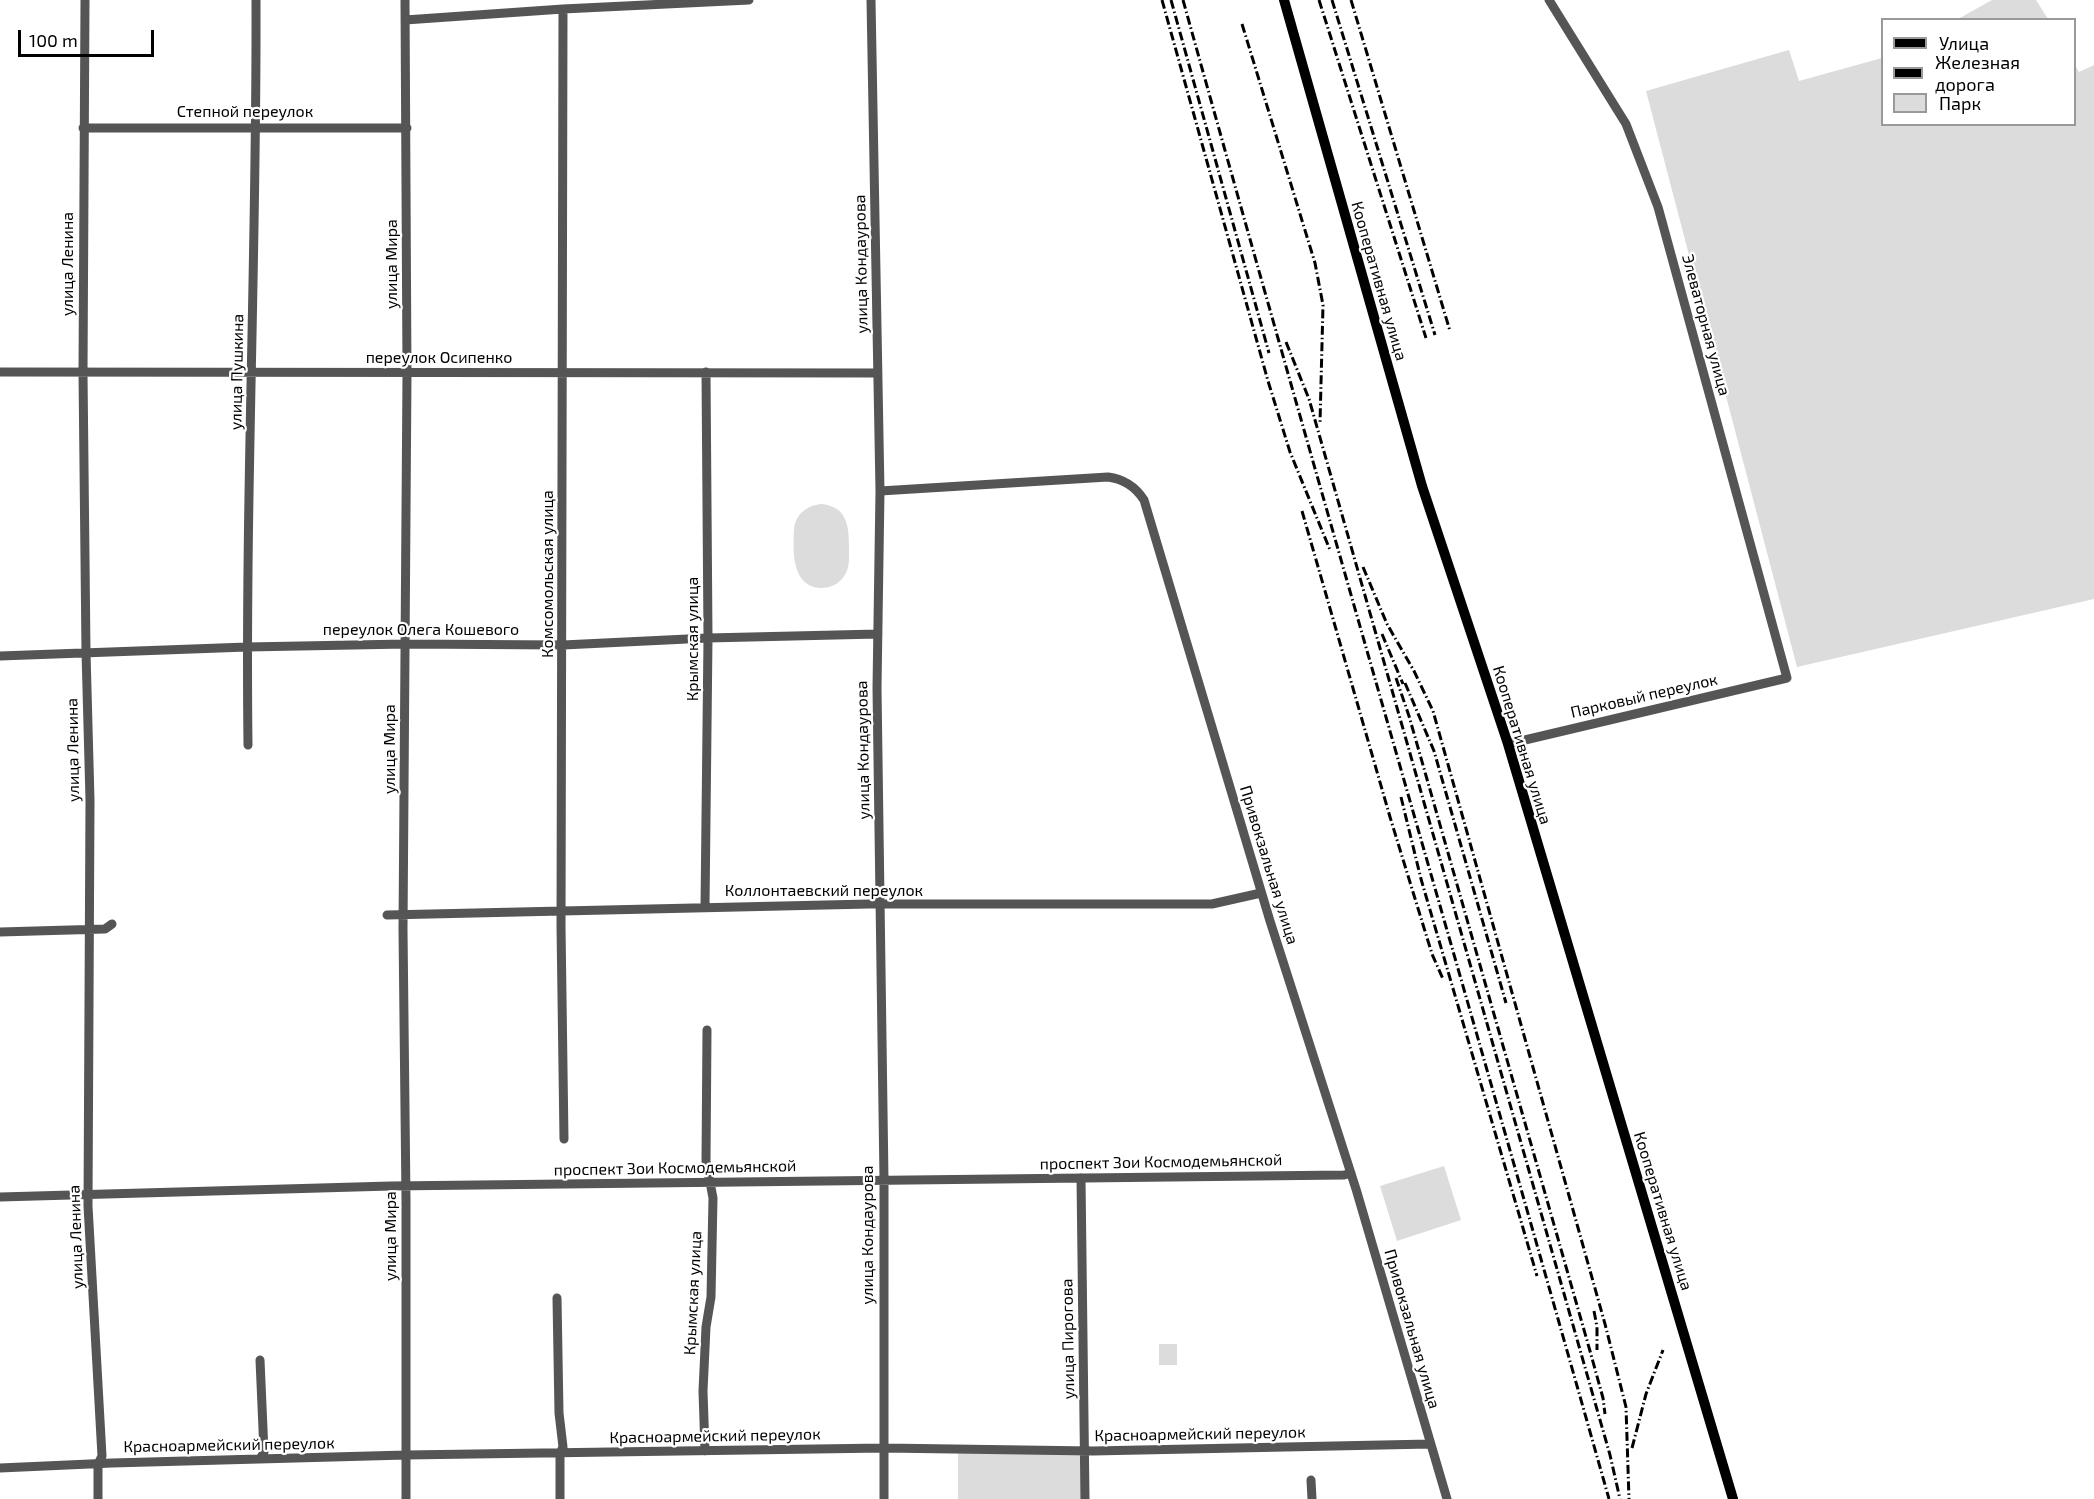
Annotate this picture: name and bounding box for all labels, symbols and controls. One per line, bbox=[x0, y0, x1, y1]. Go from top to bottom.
scale bar bbox=[21, 18, 158, 56]
legend bbox=[1881, 18, 2076, 126]
text: 100 m bbox=[29, 29, 78, 51]
text: Улица bbox=[1939, 32, 1989, 54]
text: Железная дорога bbox=[1935, 51, 2020, 95]
text: Парк bbox=[1939, 92, 1981, 114]
street label: Степной переулок bbox=[177, 102, 313, 122]
street label: улица Кондаурова bbox=[850, 194, 872, 334]
street label: Кооперативная улица bbox=[1347, 199, 1411, 363]
street label: улица Ленина bbox=[58, 212, 78, 316]
street label: улица Мира bbox=[382, 219, 402, 309]
street label: Элеваторная улица bbox=[1678, 252, 1734, 398]
street label: улица Пушкина bbox=[226, 314, 248, 430]
street label: переулок Осипенко bbox=[366, 348, 512, 368]
street label: Комсомольская улица bbox=[538, 490, 558, 658]
street label: Крымская улица bbox=[683, 577, 703, 701]
street label: переулок Олега Кошевого bbox=[323, 620, 519, 640]
street label: Кооперативная улица bbox=[1489, 663, 1555, 827]
street label: Парковый переулок bbox=[1569, 670, 1719, 722]
street label: улица Кондаурова bbox=[852, 680, 874, 820]
street label: улица Ленина bbox=[62, 698, 84, 802]
street label: улица Мира bbox=[380, 704, 400, 794]
street label: Привокзальная улица bbox=[1236, 783, 1302, 947]
street label: Коллонтаевский переулок bbox=[725, 881, 923, 901]
street label: Кооперативная улица bbox=[1630, 1129, 1696, 1293]
street label: проспект Зои Космодемьянской bbox=[1039, 1150, 1283, 1174]
street label: проспект Зои Космодемьянской bbox=[553, 1156, 797, 1180]
street label: улица Кондаурова bbox=[858, 1165, 878, 1305]
street label: улица Ленина bbox=[65, 1185, 87, 1289]
street label: улица Мира bbox=[381, 1191, 401, 1281]
street label: Крымская улица bbox=[680, 1230, 706, 1356]
street label: Привокзальная улица bbox=[1380, 1247, 1444, 1411]
street label: улица Пирогова bbox=[1057, 1278, 1079, 1400]
street label: Красноармейский переулок bbox=[1094, 1423, 1306, 1445]
street label: Красноармейский переулок bbox=[609, 1425, 821, 1447]
street label: Красноармейский переулок bbox=[123, 1434, 335, 1456]

